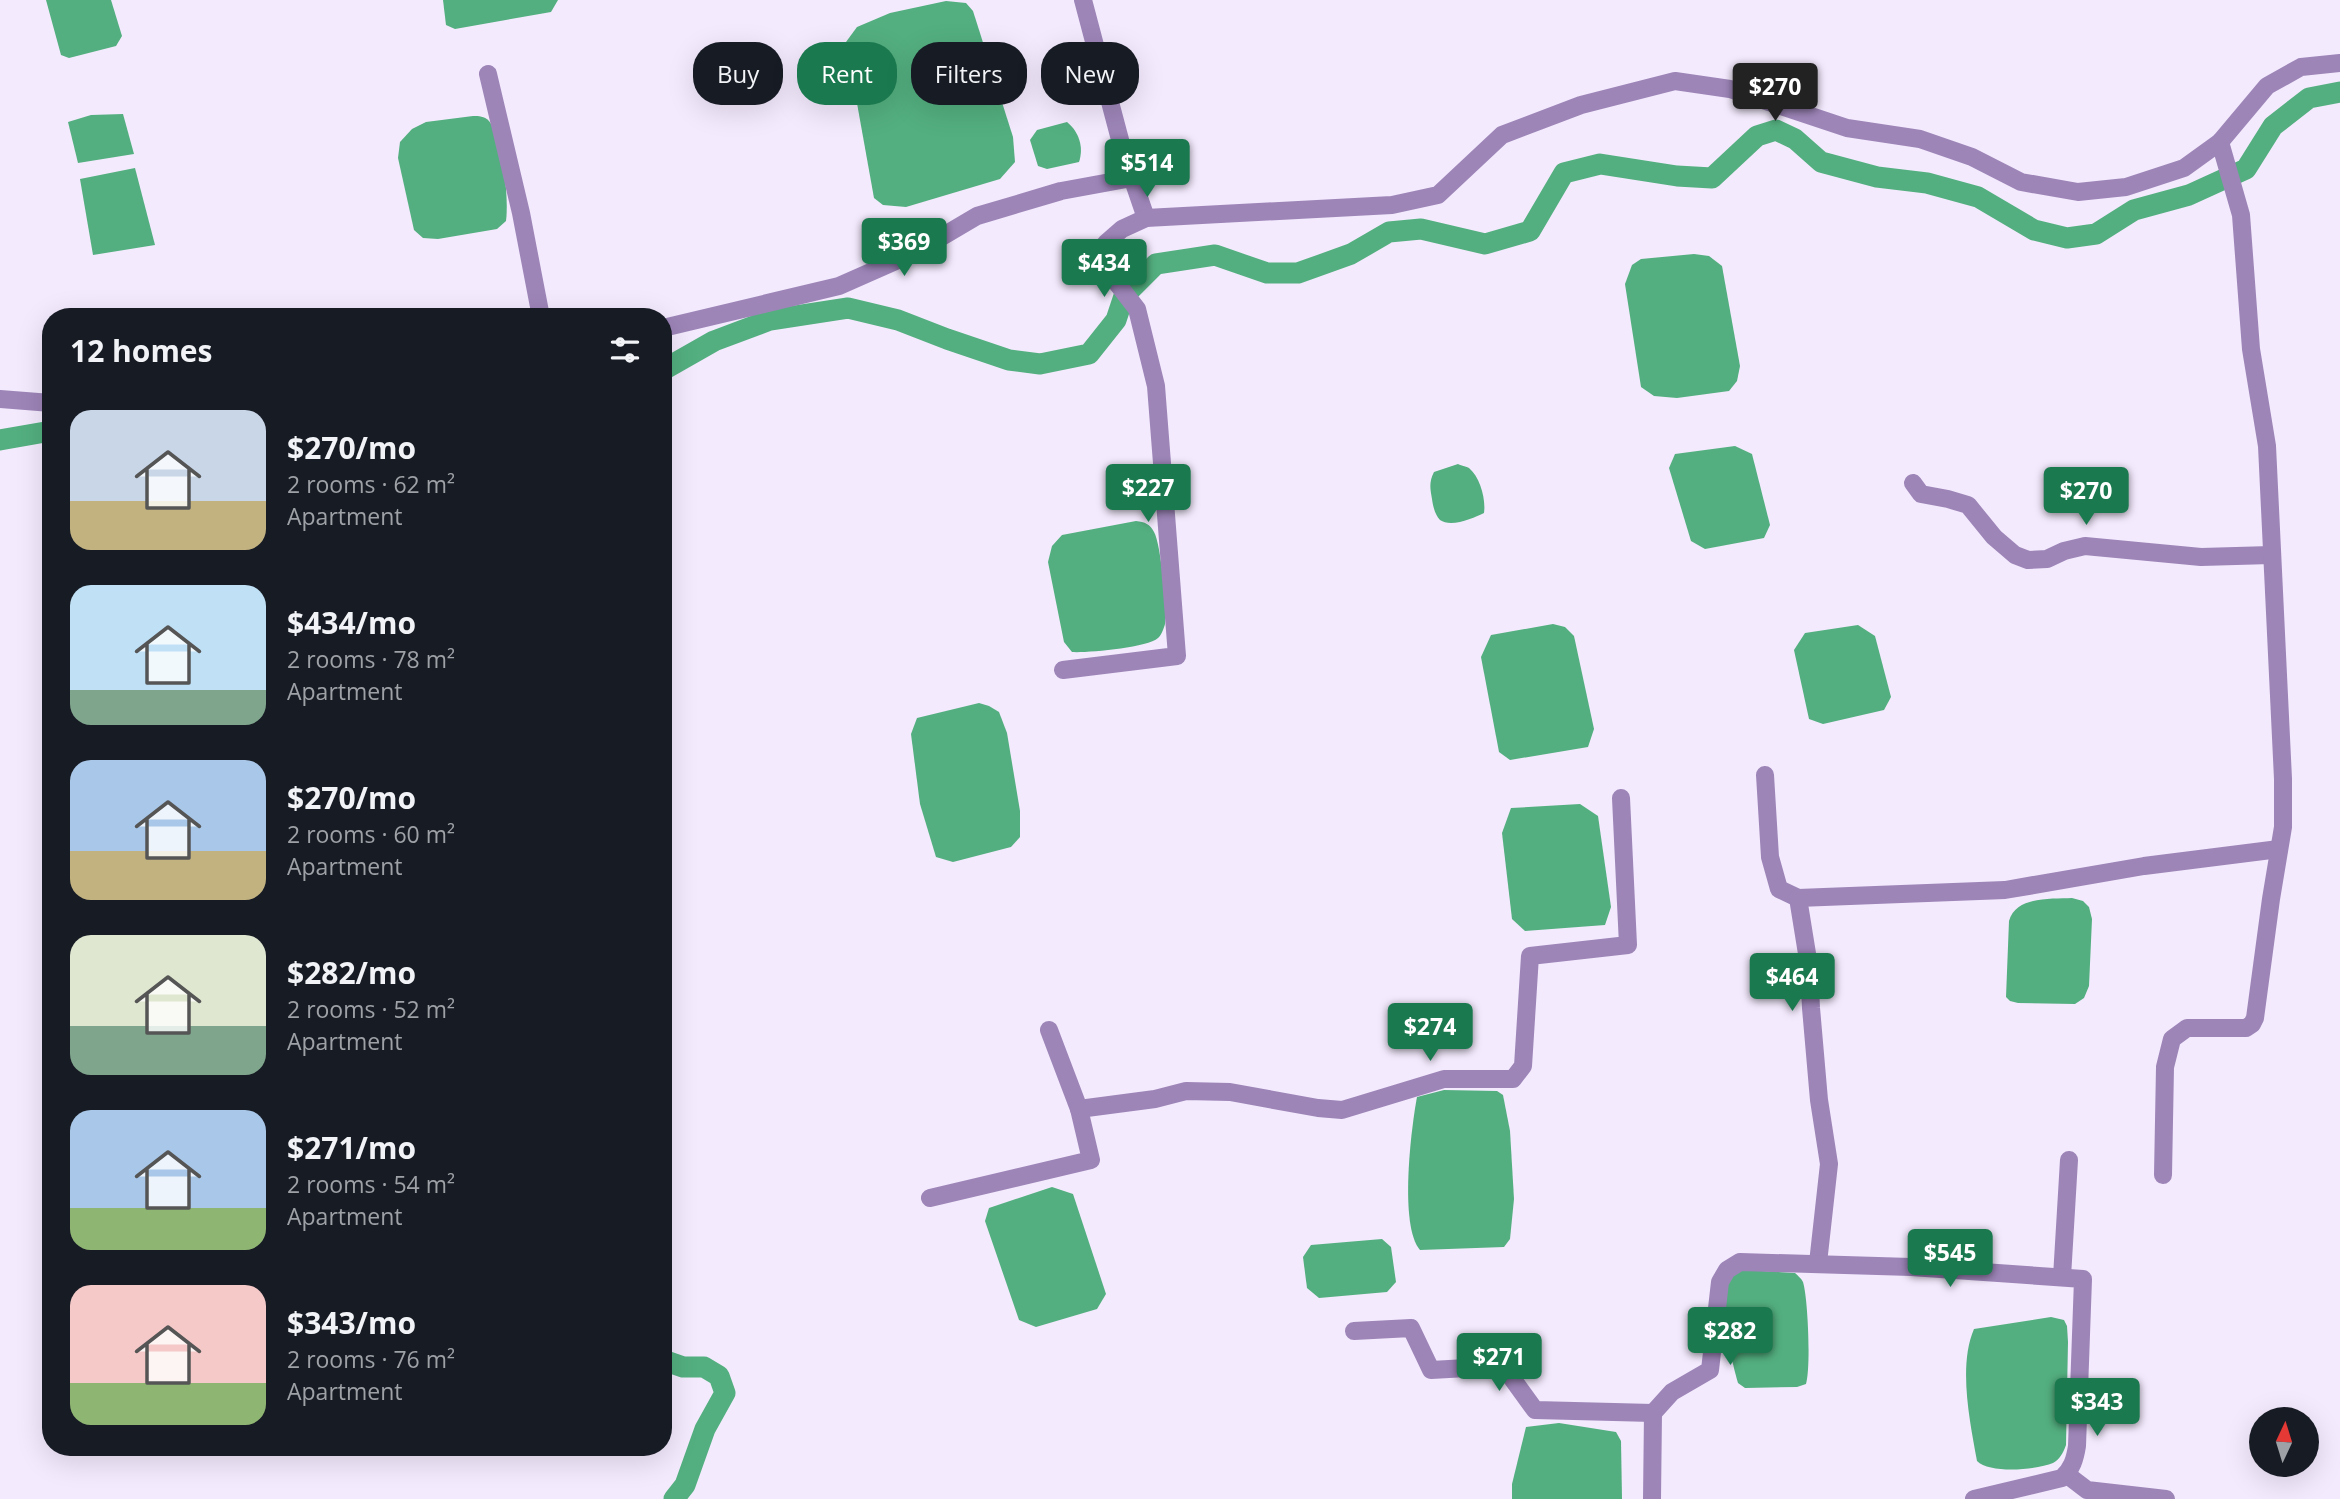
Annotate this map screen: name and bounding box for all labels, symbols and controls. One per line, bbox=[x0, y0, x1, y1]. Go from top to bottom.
chip: Buy bbox=[693, 42, 783, 105]
chip: Rent bbox=[797, 42, 897, 105]
chip: Filters bbox=[911, 42, 1027, 105]
chip: New bbox=[1041, 42, 1139, 105]
pin: $270 bbox=[1734, 64, 1816, 123]
text: $270 bbox=[1749, 70, 1801, 102]
pin: $514 bbox=[1106, 140, 1188, 199]
text: $514 bbox=[1121, 146, 1173, 178]
pin: $369 bbox=[863, 218, 945, 278]
text: $369 bbox=[878, 225, 930, 257]
pin: $434 bbox=[1063, 240, 1145, 299]
text: $434 bbox=[1078, 246, 1130, 278]
text: 12 homes bbox=[70, 330, 213, 371]
icon: filters bbox=[606, 331, 644, 369]
text: $270/mo bbox=[287, 427, 416, 468]
icon: home bbox=[126, 438, 210, 522]
pin: $227 bbox=[1107, 464, 1189, 524]
text: 2 rooms · 62 m² bbox=[287, 468, 455, 500]
pin: $270 bbox=[2045, 468, 2127, 527]
text: $227 bbox=[1122, 471, 1174, 503]
text: $270 bbox=[2060, 474, 2112, 506]
text: Apartment bbox=[287, 500, 403, 532]
text: $434/mo bbox=[287, 602, 416, 643]
icon: home bbox=[126, 613, 210, 697]
text: 2 rooms · 78 m² bbox=[287, 643, 455, 675]
text: Apartment bbox=[287, 675, 403, 707]
text: $270/mo bbox=[287, 777, 416, 818]
icon: home bbox=[126, 788, 210, 872]
text: 2 rooms · 60 m² bbox=[287, 818, 455, 850]
text: Apartment bbox=[287, 850, 403, 882]
text: $282/mo bbox=[287, 952, 416, 993]
pin: $464 bbox=[1751, 954, 1833, 1013]
text: $464 bbox=[1766, 960, 1818, 992]
icon: home bbox=[126, 963, 210, 1047]
text: 2 rooms · 52 m² bbox=[287, 993, 455, 1025]
pin: $274 bbox=[1389, 1004, 1471, 1063]
text: $274 bbox=[1404, 1010, 1456, 1042]
text: Apartment bbox=[287, 1025, 403, 1057]
text: $271/mo bbox=[287, 1127, 416, 1168]
icon: home bbox=[126, 1138, 210, 1222]
text: 2 rooms · 54 m² bbox=[287, 1168, 455, 1200]
text: Apartment bbox=[287, 1200, 403, 1232]
pin: $545 bbox=[1909, 1230, 1991, 1289]
text: $545 bbox=[1924, 1236, 1976, 1268]
text: $343/mo bbox=[287, 1302, 416, 1343]
pin: $282 bbox=[1689, 1308, 1771, 1367]
icon: home bbox=[126, 1313, 210, 1397]
text: $282 bbox=[1704, 1314, 1756, 1346]
pin: $271 bbox=[1458, 1334, 1540, 1393]
text: $271 bbox=[1473, 1340, 1525, 1372]
text: 2 rooms · 76 m² bbox=[287, 1343, 455, 1375]
text: Apartment bbox=[287, 1375, 403, 1407]
pin: $343 bbox=[2056, 1378, 2138, 1438]
text: $343 bbox=[2071, 1385, 2123, 1417]
north arrow bbox=[2249, 1407, 2319, 1477]
map controls bbox=[2249, 1407, 2319, 1477]

